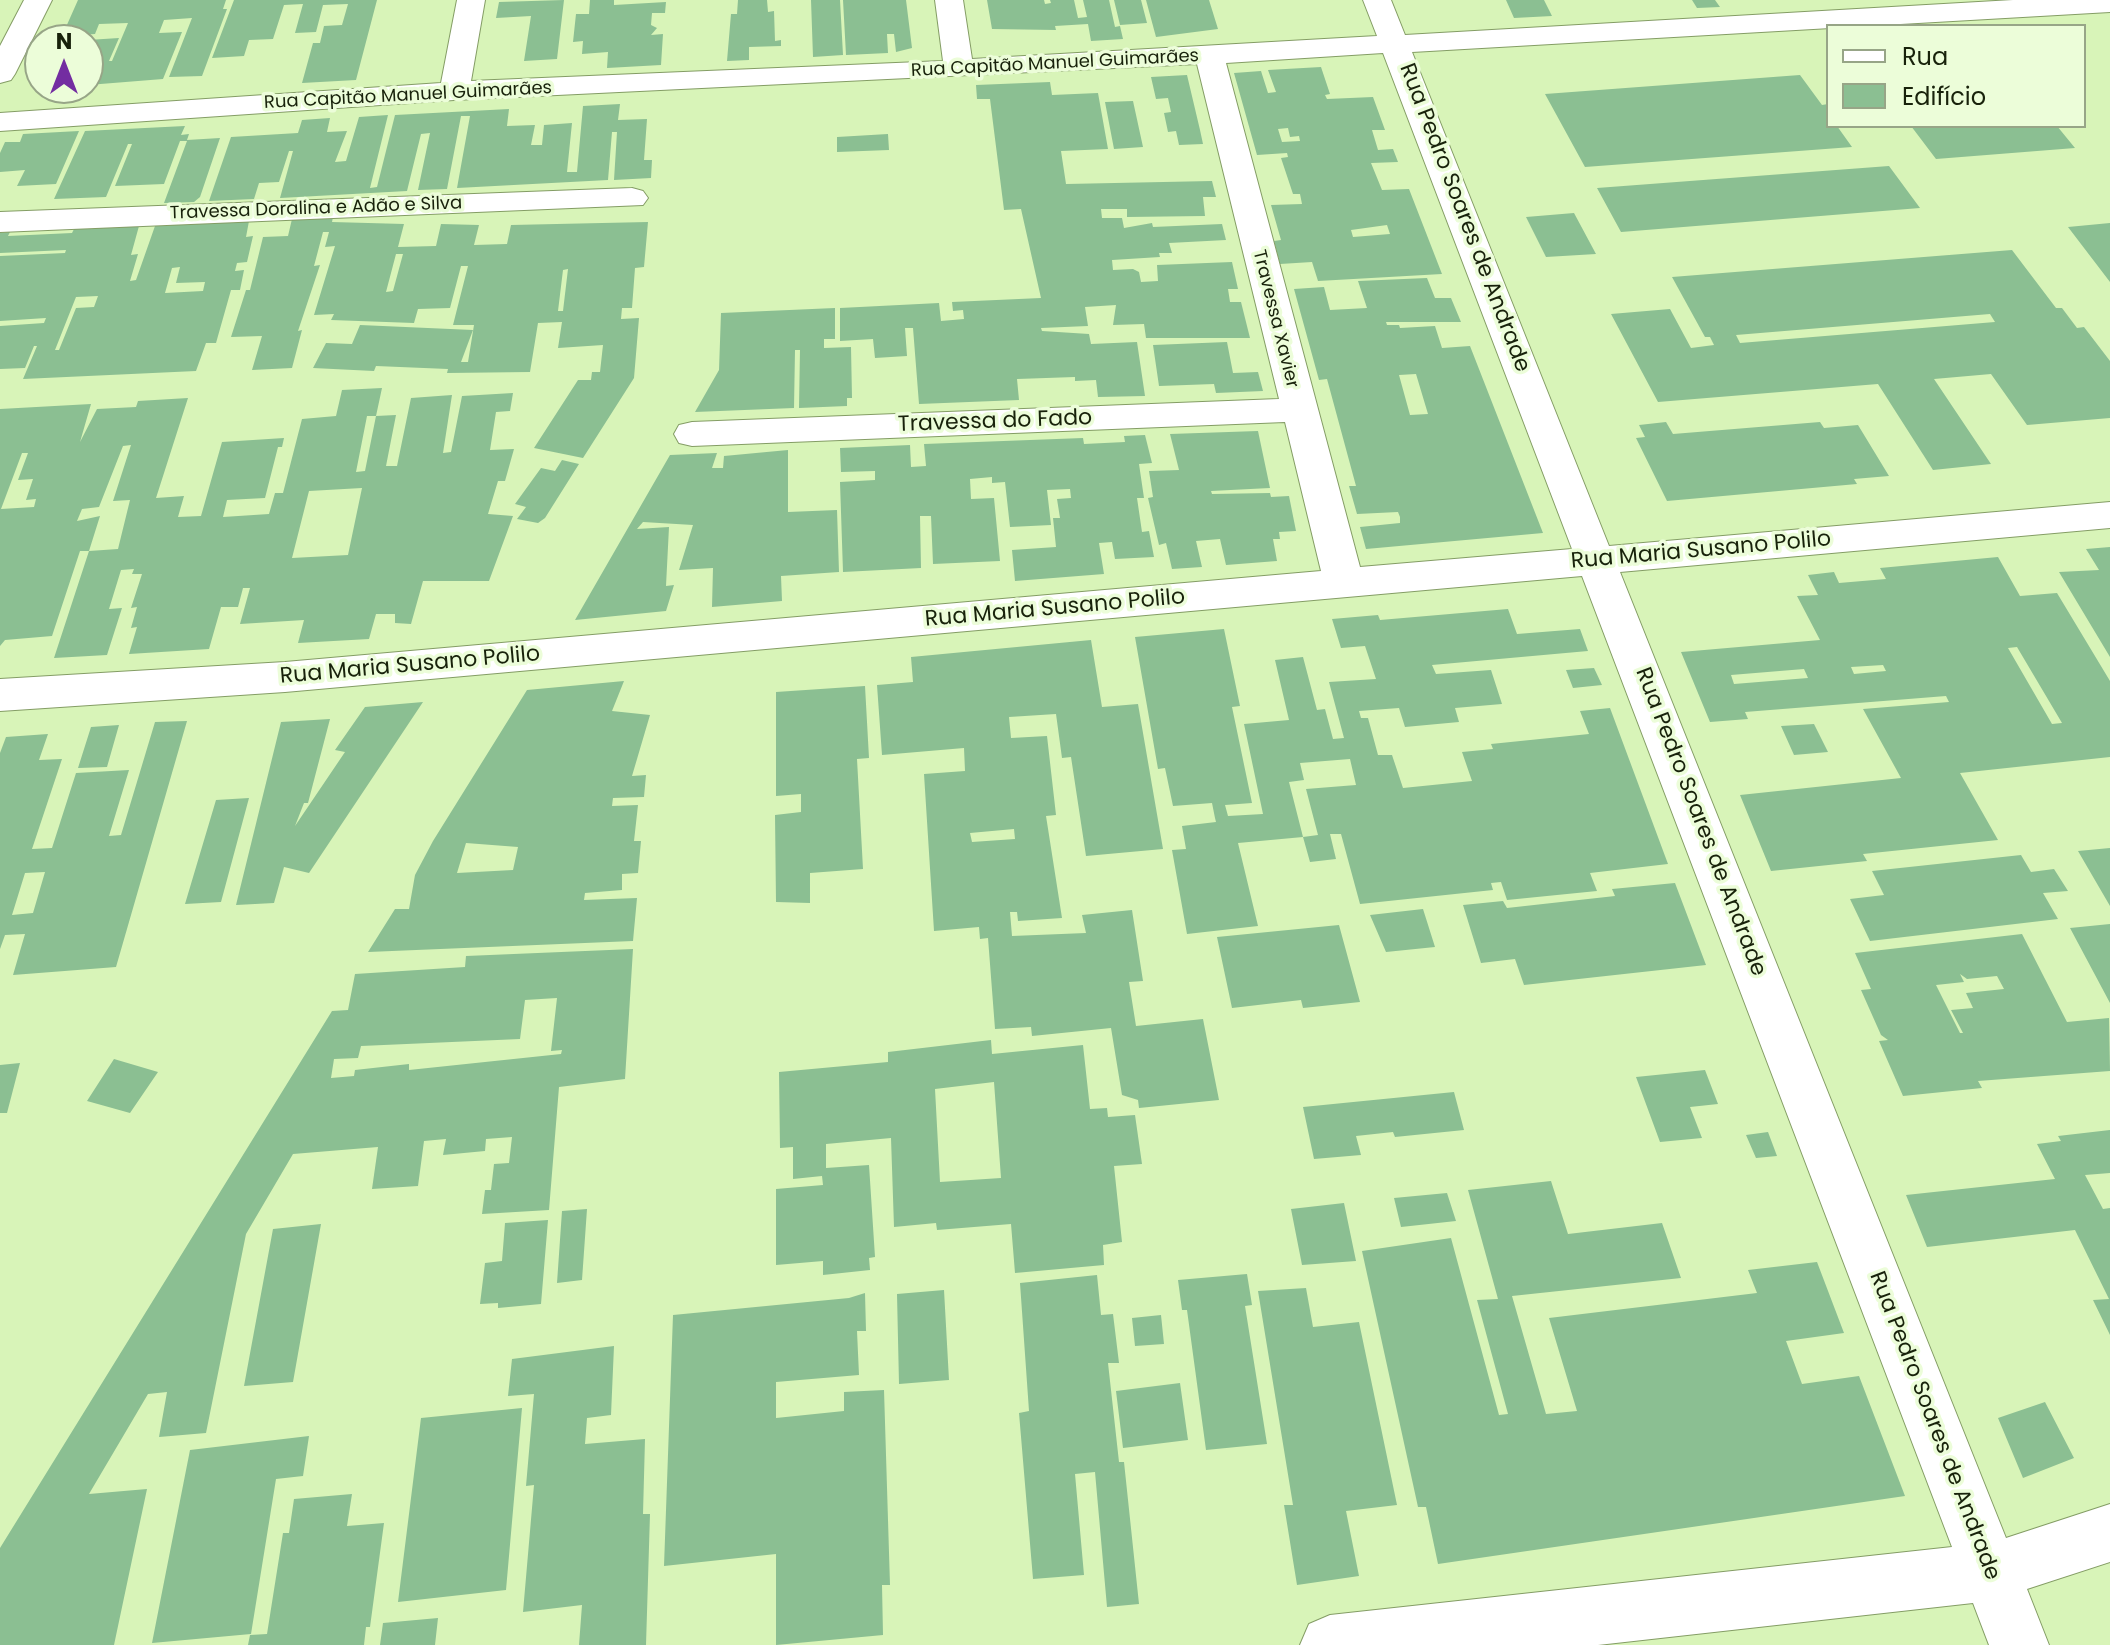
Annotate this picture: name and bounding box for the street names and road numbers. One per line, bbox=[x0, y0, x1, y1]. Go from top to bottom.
street label: Rua Capitão Manuel Guimarães bbox=[910, 46, 1200, 82]
street label: Rua Pedro Soares de Andrade bbox=[1393, 60, 1535, 376]
street label: Rua Capitão Manuel Guimarães bbox=[263, 78, 553, 114]
street label: Travessa Doralina e Adão e Silva bbox=[169, 193, 463, 225]
street label: Travessa Xavier bbox=[1247, 248, 1303, 390]
street label: Travessa do Fado bbox=[897, 405, 1093, 439]
street label: Rua Maria Susano Polilo bbox=[1570, 526, 1832, 576]
street label: Rua Maria Susano Polilo bbox=[924, 584, 1186, 634]
street label: Rua Maria Susano Polilo bbox=[279, 641, 541, 691]
street label: Rua Pedro Soares de Andrade bbox=[1629, 664, 1771, 980]
street label: Rua Pedro Soares de Andrade bbox=[1863, 1268, 2005, 1584]

